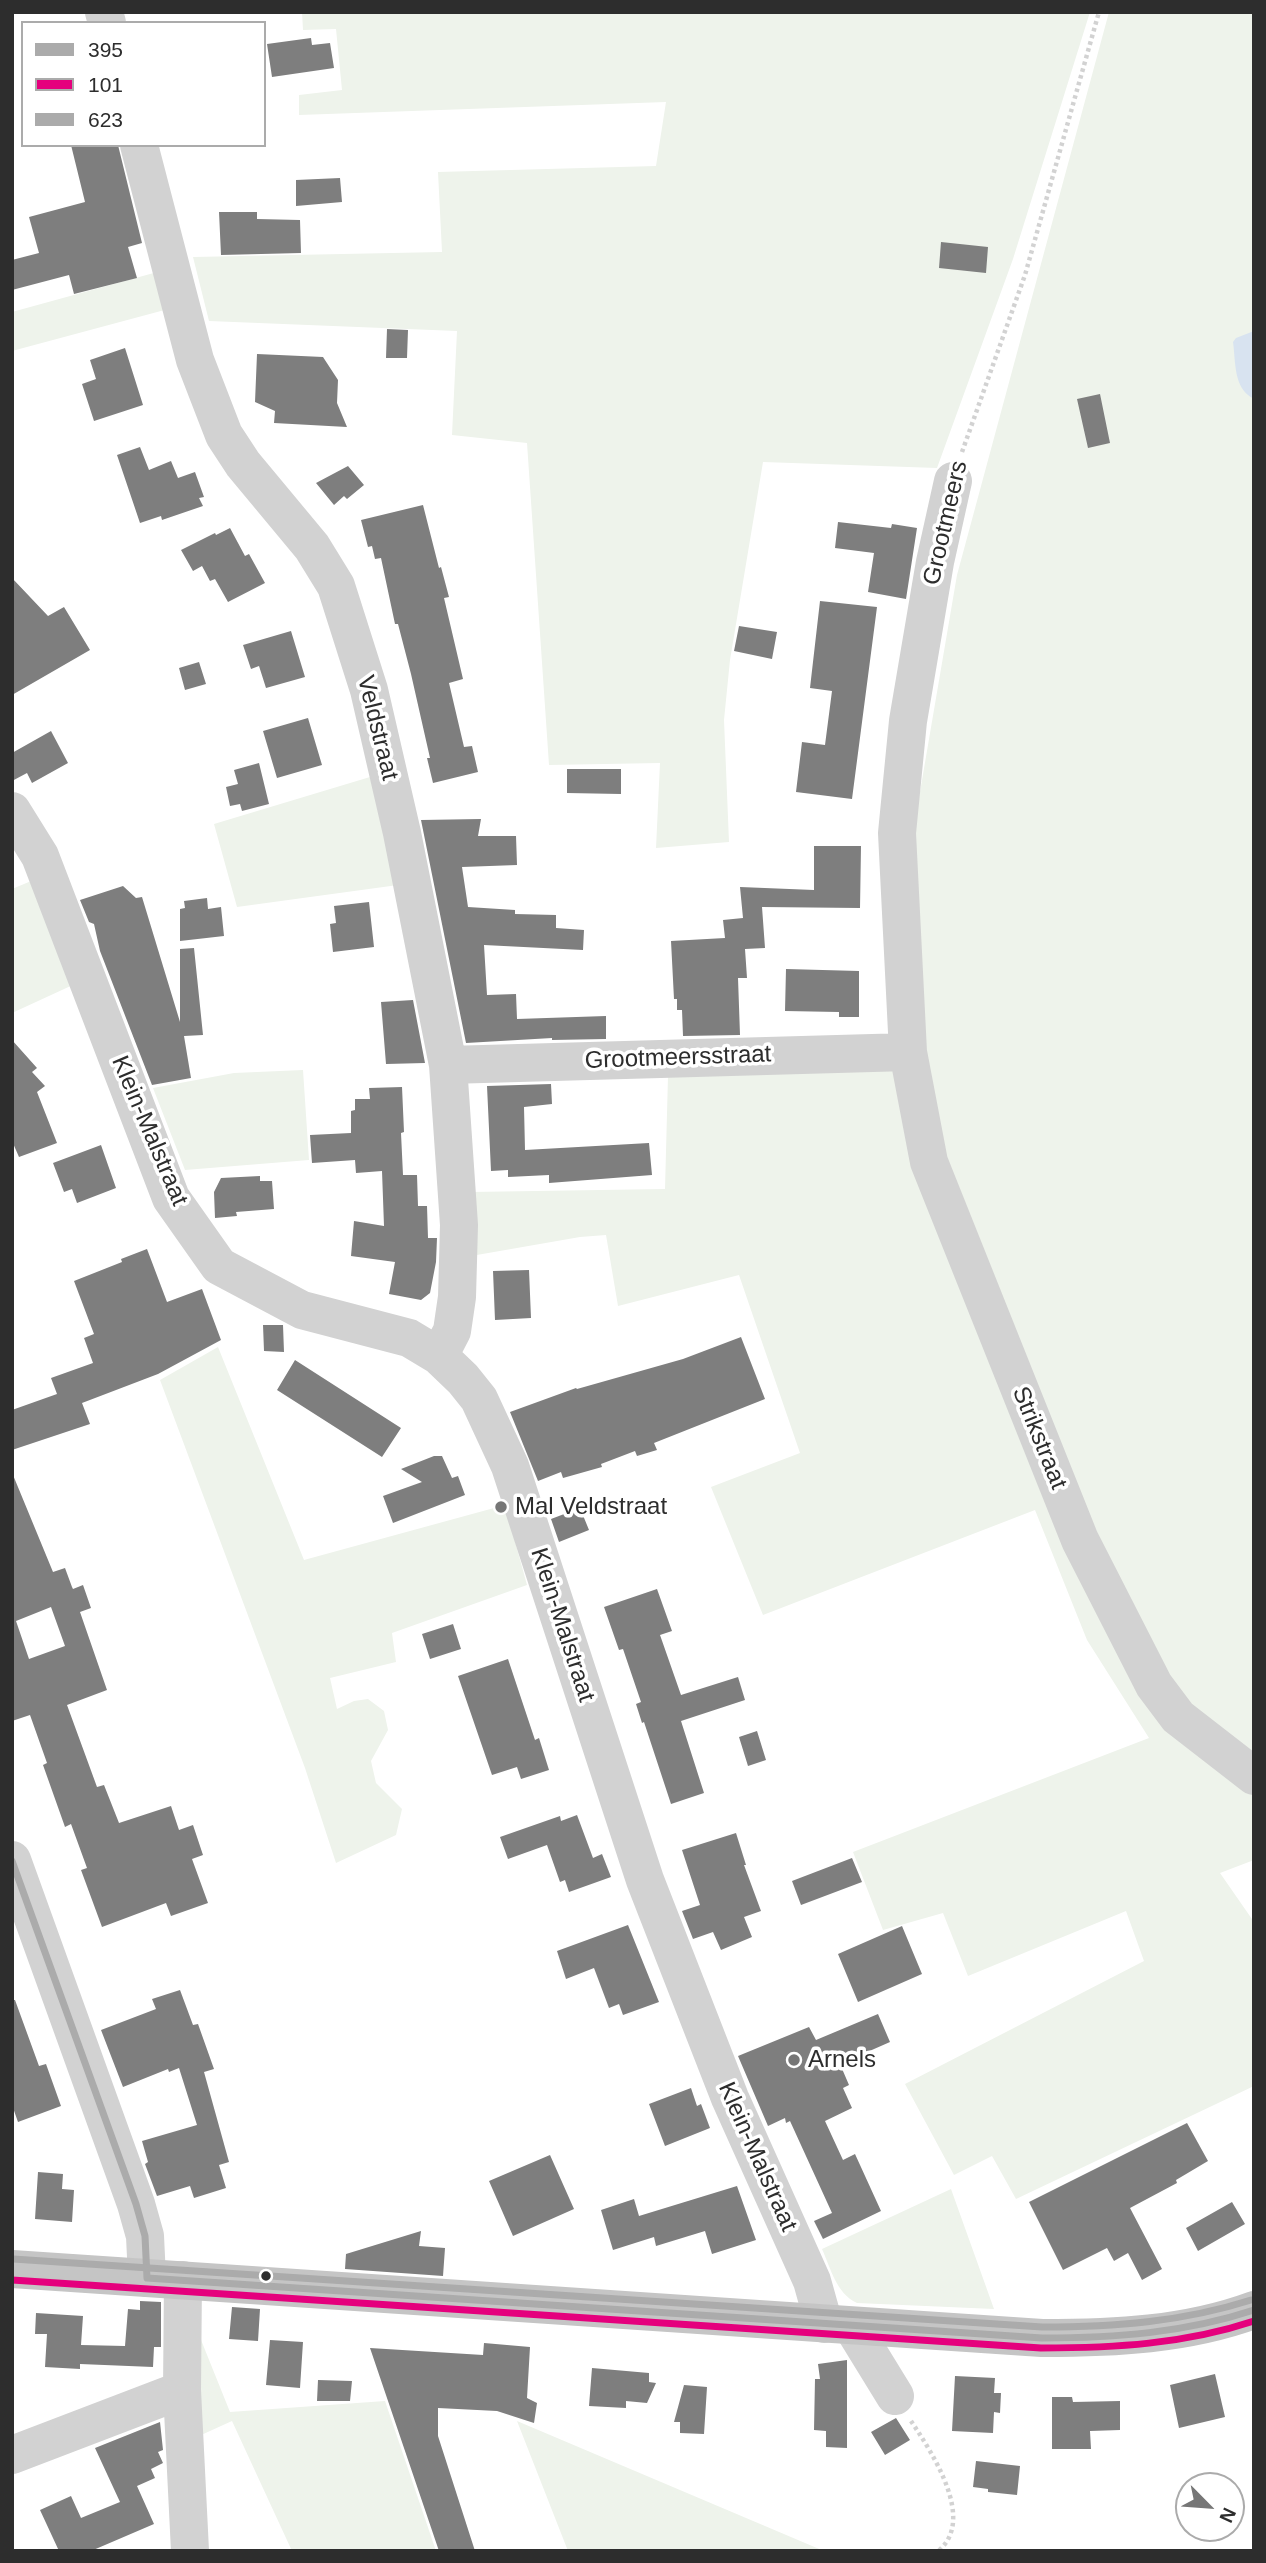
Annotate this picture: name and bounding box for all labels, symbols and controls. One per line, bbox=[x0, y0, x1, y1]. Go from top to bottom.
legend bbox=[21, 21, 266, 147]
text: 395 bbox=[88, 38, 123, 61]
text: 101 bbox=[88, 73, 123, 96]
text: 623 bbox=[88, 108, 123, 131]
street label: Grootmeers bbox=[918, 458, 974, 588]
street label: Veldstraat bbox=[350, 673, 404, 783]
street label: Grootmeersstraat bbox=[584, 1040, 772, 1076]
street label: Klein-Malstraat bbox=[104, 1052, 194, 1210]
street label: Strikstraat bbox=[1005, 1383, 1073, 1493]
place label: Mal Veldstraat bbox=[515, 1493, 667, 1521]
marker: Mal Veldstraat bbox=[493, 1499, 509, 1515]
street label: Klein-Malstraat bbox=[524, 1544, 600, 1706]
place label: Arnels bbox=[808, 2046, 876, 2074]
marker: Arnels bbox=[786, 2052, 802, 2068]
street label: Klein-Malstraat bbox=[711, 2078, 803, 2236]
unlabelled marker bbox=[259, 2269, 273, 2283]
north arrow bbox=[1175, 2472, 1245, 2542]
text: N bbox=[1215, 2505, 1240, 2526]

